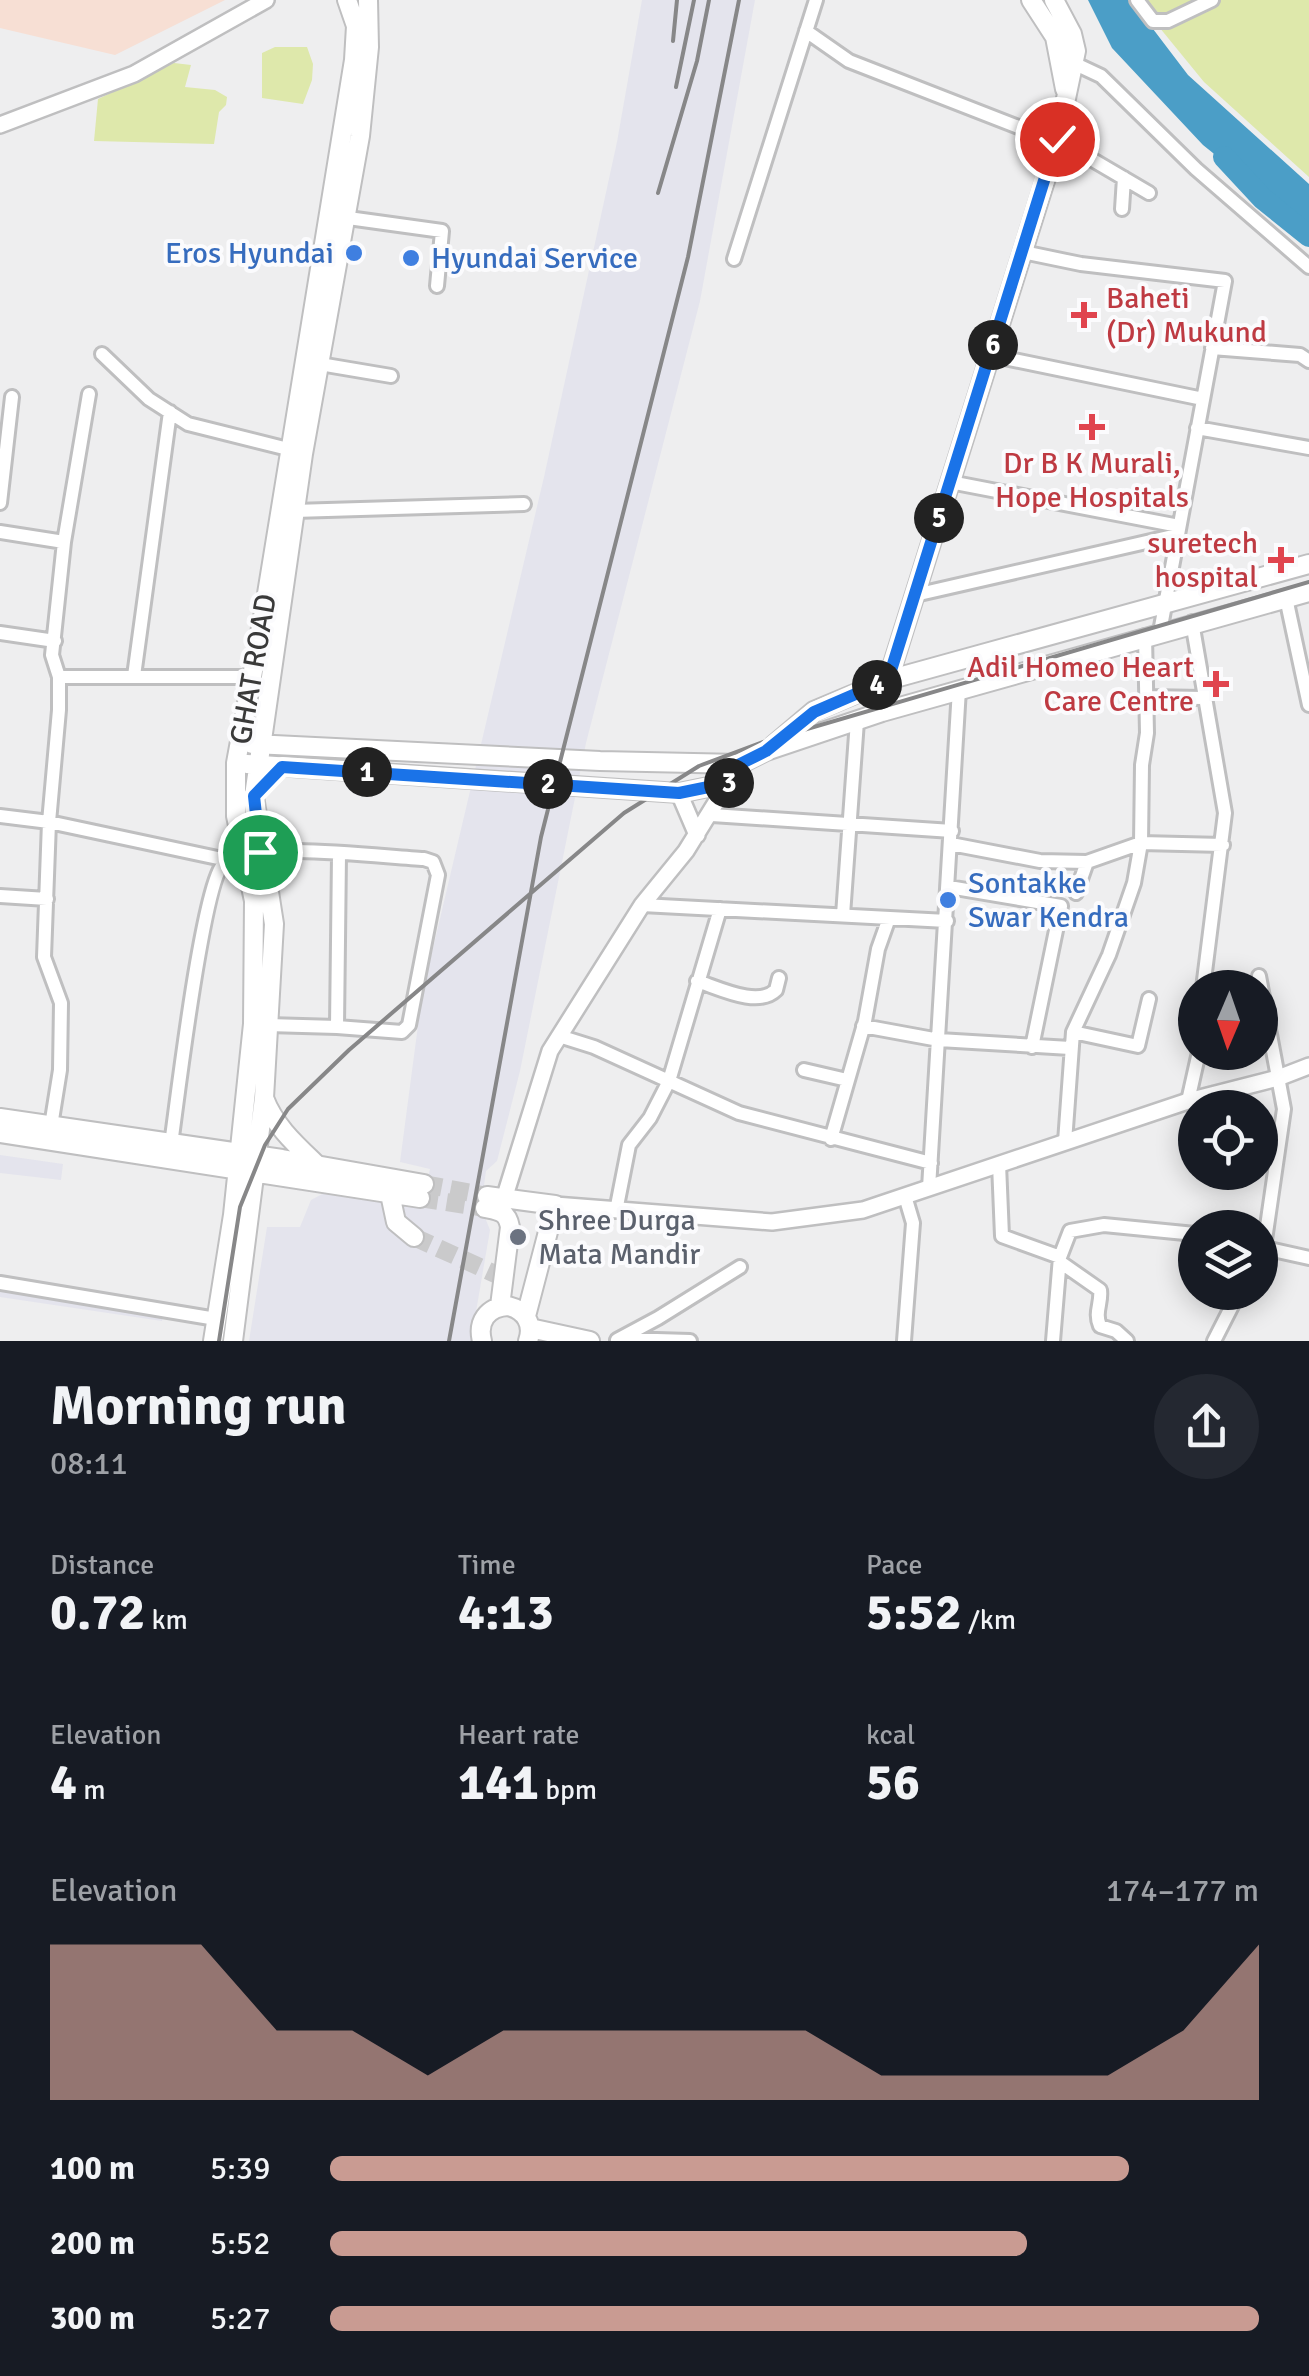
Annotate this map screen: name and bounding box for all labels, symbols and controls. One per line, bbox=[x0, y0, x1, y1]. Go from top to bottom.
pin bbox=[1015, 97, 1100, 182]
icon: check bbox=[1030, 112, 1085, 167]
place label: Eros Hyundai bbox=[165, 235, 334, 272]
place label: Hyundai Service bbox=[431, 240, 638, 277]
marker: Eros Hyundai bbox=[343, 242, 365, 264]
marker: Hyundai Service bbox=[400, 247, 422, 269]
place label: Baheti (Dr) Mukund bbox=[1106, 280, 1267, 351]
marker: Baheti (Dr) Mukund bbox=[1071, 302, 1097, 328]
pin: 6 bbox=[968, 320, 1018, 370]
text: 6 bbox=[985, 328, 1001, 362]
marker: Dr B K Murali, Hope Hospitals bbox=[1079, 414, 1105, 440]
place label: Dr B K Murali, Hope Hospitals bbox=[995, 445, 1189, 516]
pin: 5 bbox=[914, 493, 964, 543]
text: 5 bbox=[931, 501, 947, 535]
place label: suretech hospital bbox=[1147, 525, 1258, 596]
marker: suretech hospital bbox=[1268, 547, 1294, 573]
street label: GHAT ROAD bbox=[222, 591, 285, 747]
place label: Adil Homeo Heart Care Centre bbox=[967, 649, 1194, 720]
pin: 4 bbox=[852, 660, 902, 710]
text: 4 bbox=[869, 668, 885, 702]
marker: Adil Homeo Heart Care Centre bbox=[1203, 671, 1229, 697]
pin: 1 bbox=[342, 747, 392, 797]
text: 1 bbox=[359, 755, 375, 789]
pin: 3 bbox=[704, 758, 754, 808]
pin: 2 bbox=[523, 759, 573, 809]
text: 3 bbox=[721, 766, 737, 800]
text: 2 bbox=[540, 767, 556, 801]
pin bbox=[218, 810, 303, 895]
icon: arrive bbox=[233, 825, 288, 880]
place label: Sontakke Swar Kendra bbox=[968, 865, 1129, 936]
marker: Sontakke Swar Kendra bbox=[937, 889, 959, 911]
north arrow bbox=[1178, 970, 1278, 1070]
map controls bbox=[1178, 970, 1278, 1310]
button: locate bbox=[1178, 1090, 1278, 1190]
place label: Shree Durga Mata Mandir bbox=[538, 1202, 700, 1273]
button: layers bbox=[1178, 1210, 1278, 1310]
marker: Shree Durga Mata Mandir bbox=[507, 1226, 529, 1248]
text: Morning run bbox=[50, 1372, 347, 1440]
button: share bbox=[1154, 1374, 1259, 1479]
text: 08:11 bbox=[50, 1444, 128, 1483]
text: Distance bbox=[50, 1548, 154, 1582]
text: Time bbox=[458, 1548, 516, 1582]
text: Pace bbox=[866, 1548, 922, 1582]
text: 0.72 bbox=[50, 1582, 145, 1644]
text: 4:13 bbox=[458, 1582, 554, 1644]
text: 5:52 bbox=[866, 1582, 962, 1644]
text: km bbox=[145, 1603, 188, 1637]
text: /km bbox=[962, 1603, 1016, 1637]
text: Elevation bbox=[50, 1718, 162, 1752]
text: Heart rate bbox=[458, 1718, 580, 1752]
text: kcal bbox=[866, 1718, 915, 1752]
text: 4 bbox=[50, 1752, 77, 1814]
text: 141 bbox=[458, 1752, 539, 1814]
text: 56 bbox=[866, 1752, 920, 1814]
text: m bbox=[77, 1773, 106, 1807]
text: bpm bbox=[539, 1773, 597, 1807]
text: Elevation bbox=[50, 1871, 177, 1910]
text: 174–177 m bbox=[1106, 1871, 1259, 1910]
text: 100 m bbox=[50, 2149, 135, 2188]
text: 5:39 bbox=[210, 2149, 270, 2188]
text: 200 m bbox=[50, 2224, 135, 2263]
text: 5:52 bbox=[210, 2224, 270, 2263]
text: 300 m bbox=[50, 2299, 135, 2338]
text: 5:27 bbox=[210, 2299, 270, 2338]

